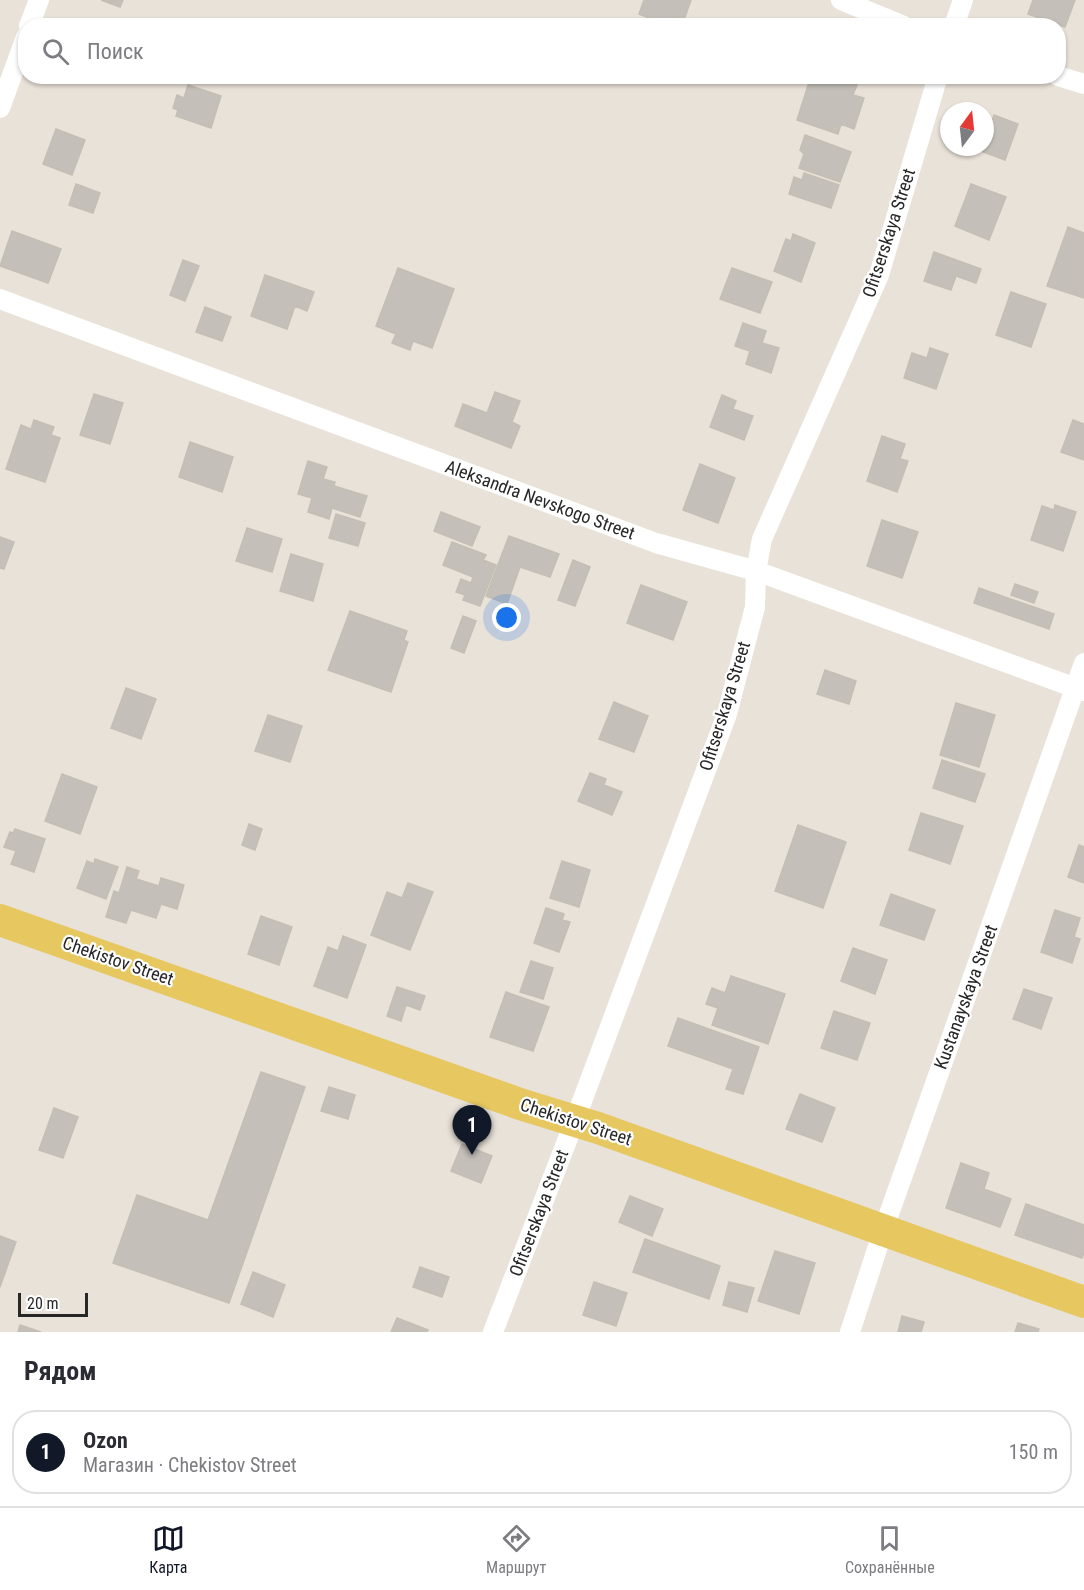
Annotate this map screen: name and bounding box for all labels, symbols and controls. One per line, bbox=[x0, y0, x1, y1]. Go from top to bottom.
search box bbox=[18, 18, 1066, 84]
icon: search bbox=[39, 35, 72, 68]
text: Поиск bbox=[87, 39, 144, 64]
north arrow bbox=[940, 102, 994, 156]
street label: Ofitserskaya Street bbox=[858, 166, 919, 300]
street label: Aleksandra Nevskogo Street bbox=[443, 455, 638, 544]
your location bbox=[492, 603, 521, 632]
street label: Ofitserskaya Street bbox=[695, 639, 754, 773]
street label: Kustanayskaya Street bbox=[930, 922, 1001, 1072]
street label: Chekistov Street bbox=[60, 932, 176, 989]
street label: Chekistov Street bbox=[518, 1094, 634, 1149]
pin: 1 bbox=[452, 1106, 492, 1155]
street label: Ofitserskaya Street bbox=[505, 1146, 572, 1279]
scale bar bbox=[18, 1290, 88, 1318]
text: 20 m bbox=[27, 1294, 59, 1313]
text: Рядом bbox=[24, 1356, 96, 1386]
text: Ozon bbox=[83, 1428, 128, 1453]
text: 1 bbox=[40, 1440, 51, 1464]
text: 150 m bbox=[1009, 1440, 1058, 1464]
text: Магазин · Chekistov Street bbox=[83, 1453, 297, 1477]
tab: Карта bbox=[149, 1522, 188, 1577]
tab: Маршрут bbox=[486, 1522, 546, 1577]
tab: Сохранённые bbox=[845, 1522, 935, 1577]

